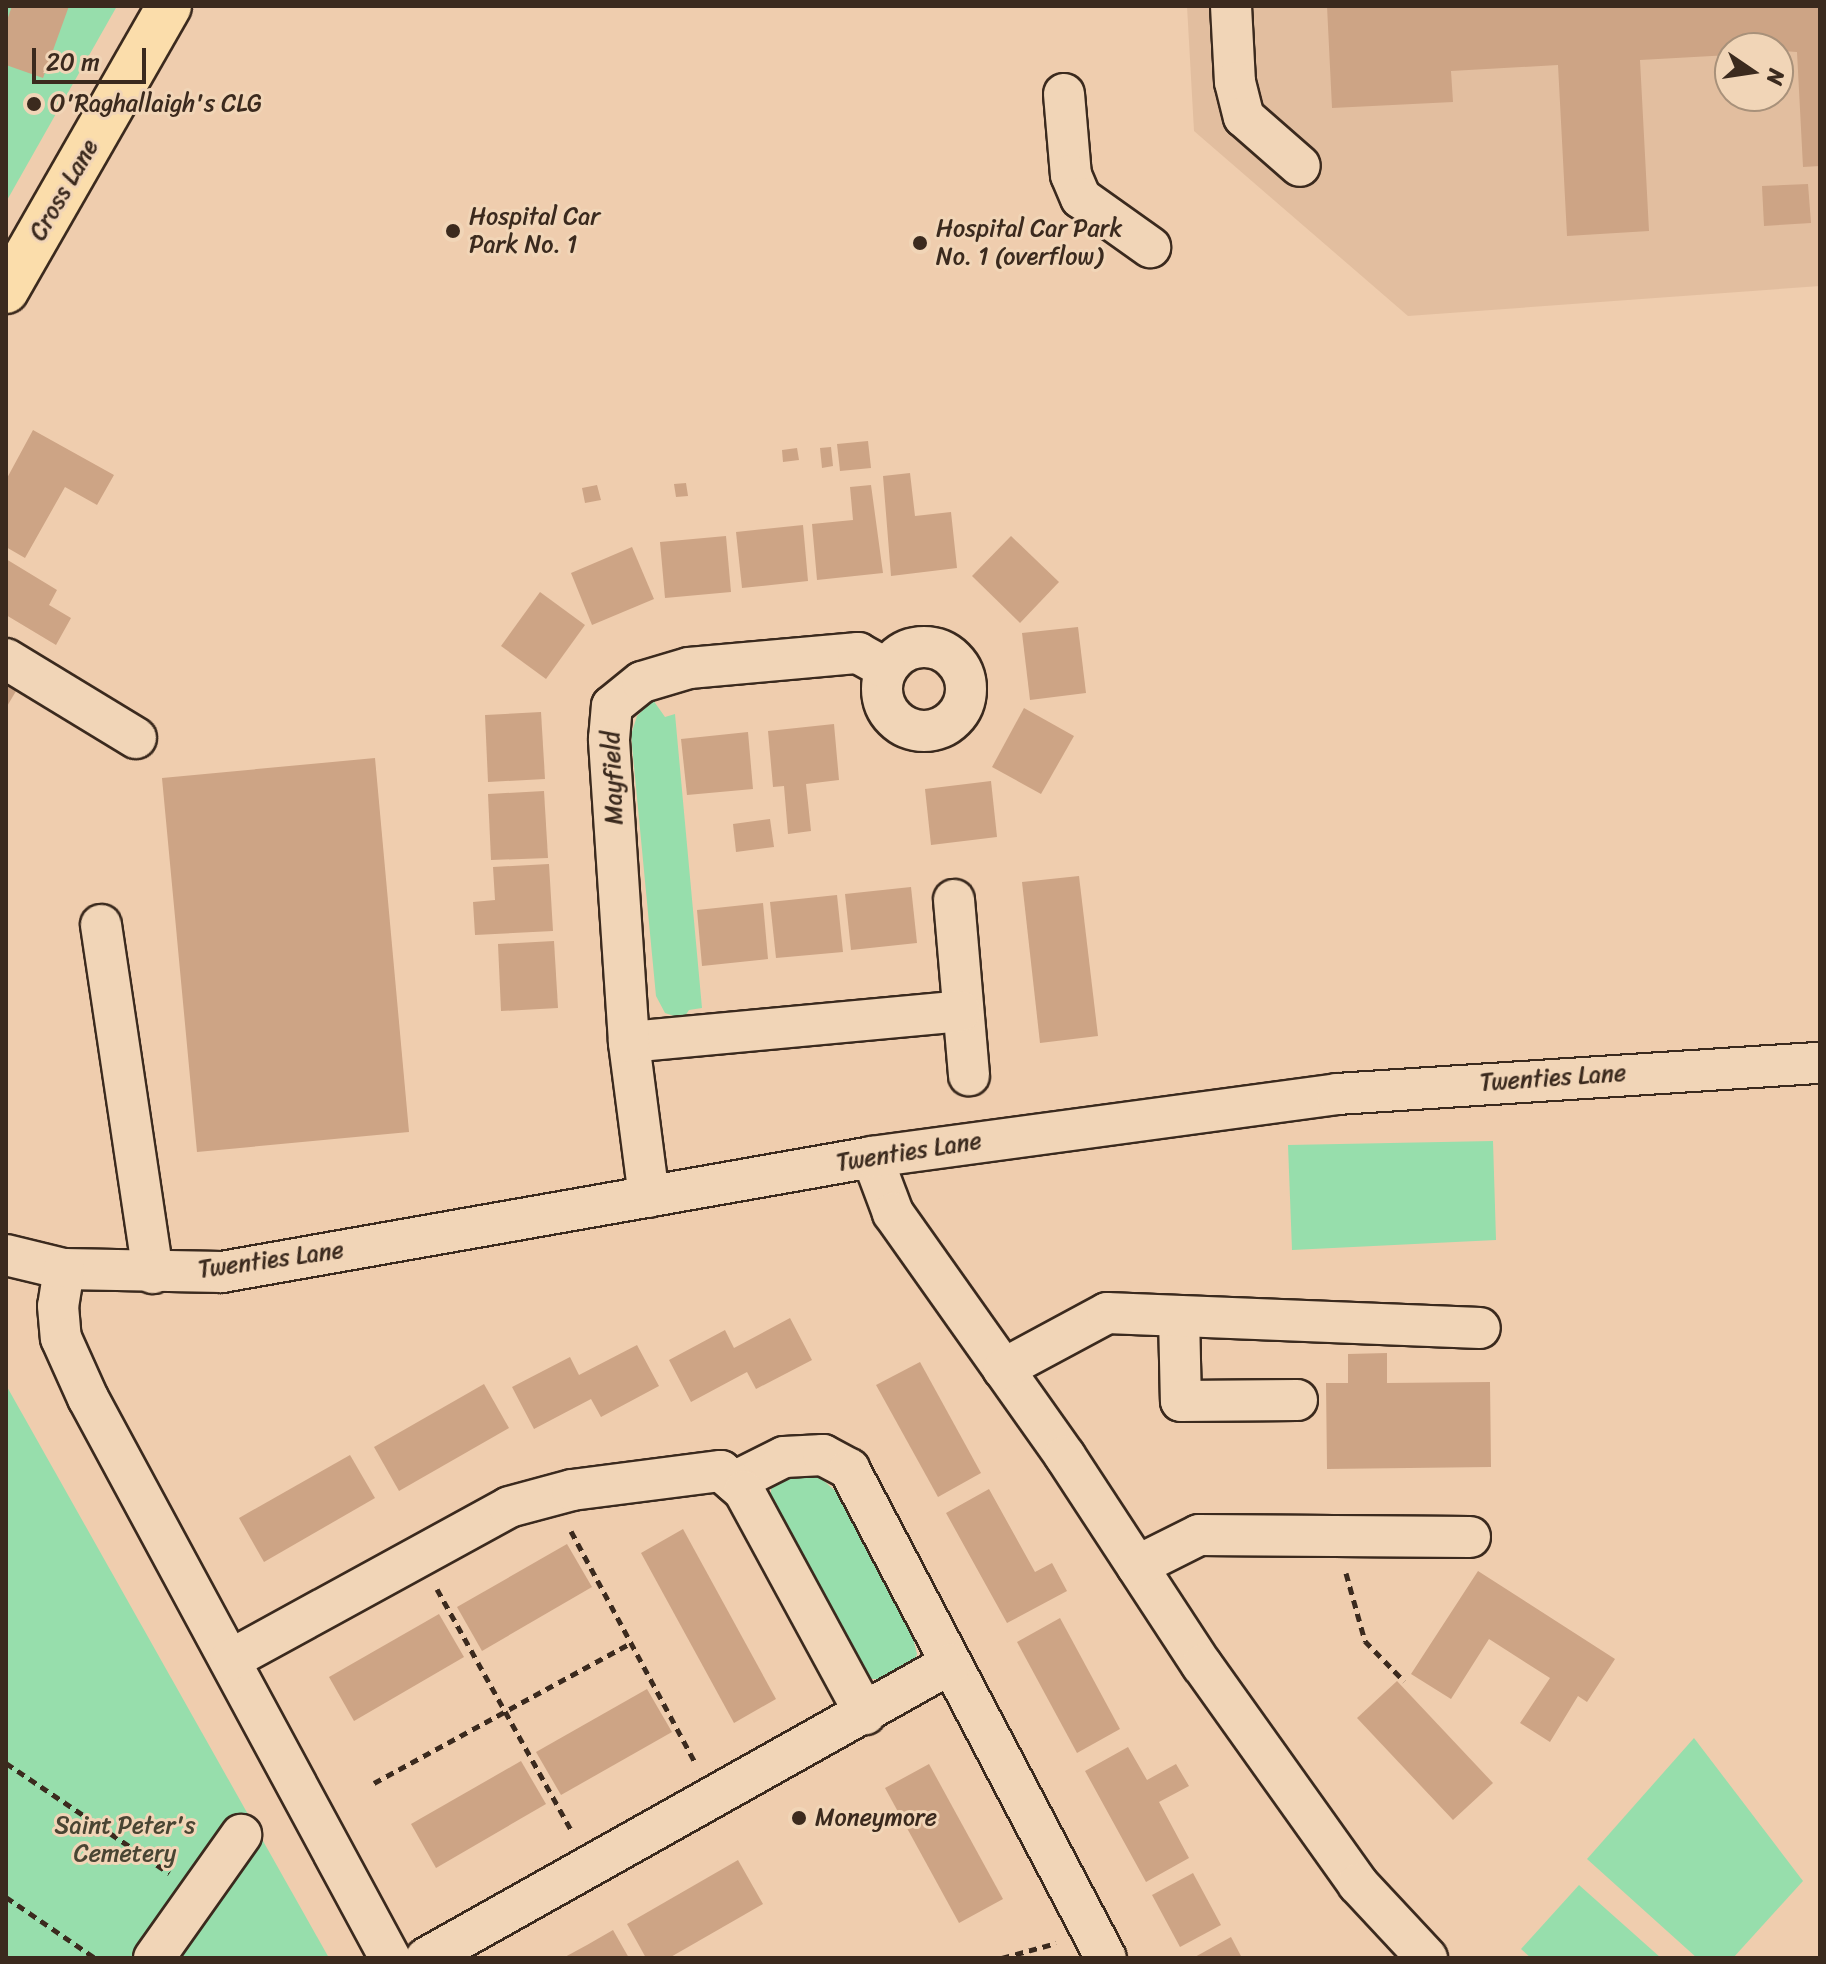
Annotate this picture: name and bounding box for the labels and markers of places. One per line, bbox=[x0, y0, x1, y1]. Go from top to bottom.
place label: O'Raghallaigh's CLG bbox=[50, 90, 262, 118]
marker: O'Raghallaigh's CLG bbox=[25, 95, 43, 113]
place label: Hospital Car Park No. 1 bbox=[469, 203, 600, 259]
place label: Hospital Car Park No. 1 (overflow) bbox=[936, 215, 1123, 271]
marker: Hospital Car Park No. 1 bbox=[444, 222, 462, 240]
marker: Hospital Car Park No. 1 (overflow) bbox=[911, 234, 929, 252]
place label: Moneymore bbox=[815, 1804, 937, 1832]
marker: Moneymore bbox=[790, 1809, 808, 1827]

